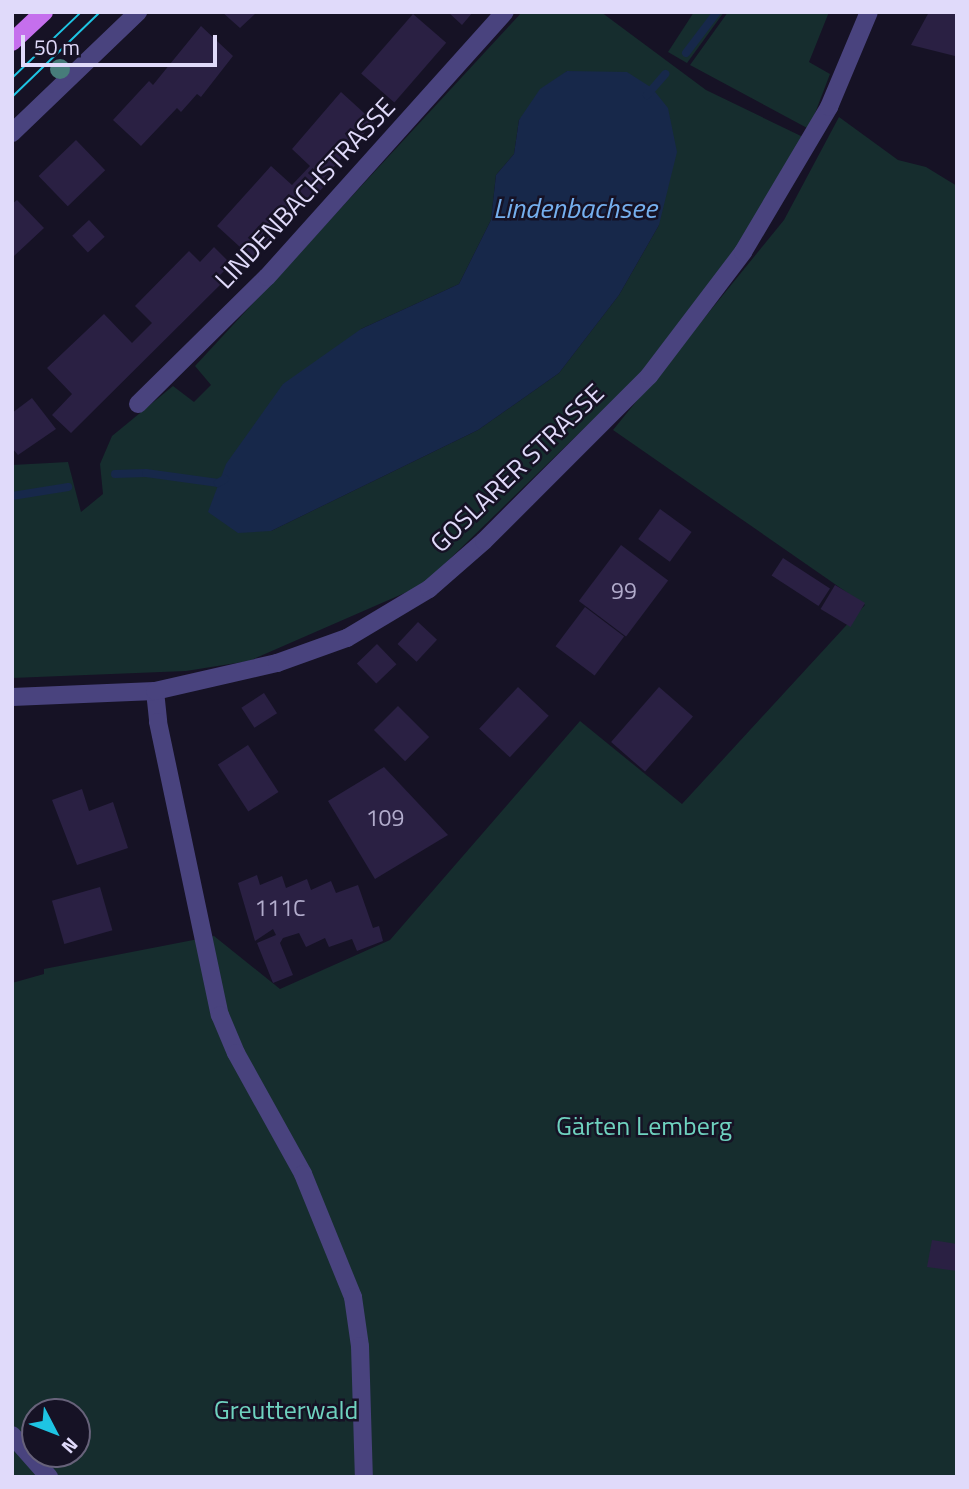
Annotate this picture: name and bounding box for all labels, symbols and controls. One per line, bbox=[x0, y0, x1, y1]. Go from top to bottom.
scale bar bbox=[24, 21, 220, 65]
text: 50 m bbox=[34, 31, 80, 63]
street label: LINDENBACHSTRASSE bbox=[209, 91, 401, 295]
water label: Lindenbachsee bbox=[493, 191, 657, 225]
street label: GOSLARER STRASSE bbox=[424, 377, 610, 559]
house number: 99 bbox=[611, 577, 637, 605]
house number: 109 bbox=[366, 804, 404, 832]
house number: 111C bbox=[254, 894, 306, 922]
park label: Gärten Lemberg bbox=[556, 1110, 732, 1142]
park label: Greutterwald bbox=[214, 1394, 358, 1426]
north arrow bbox=[21, 1398, 91, 1468]
text: N bbox=[55, 1431, 86, 1461]

